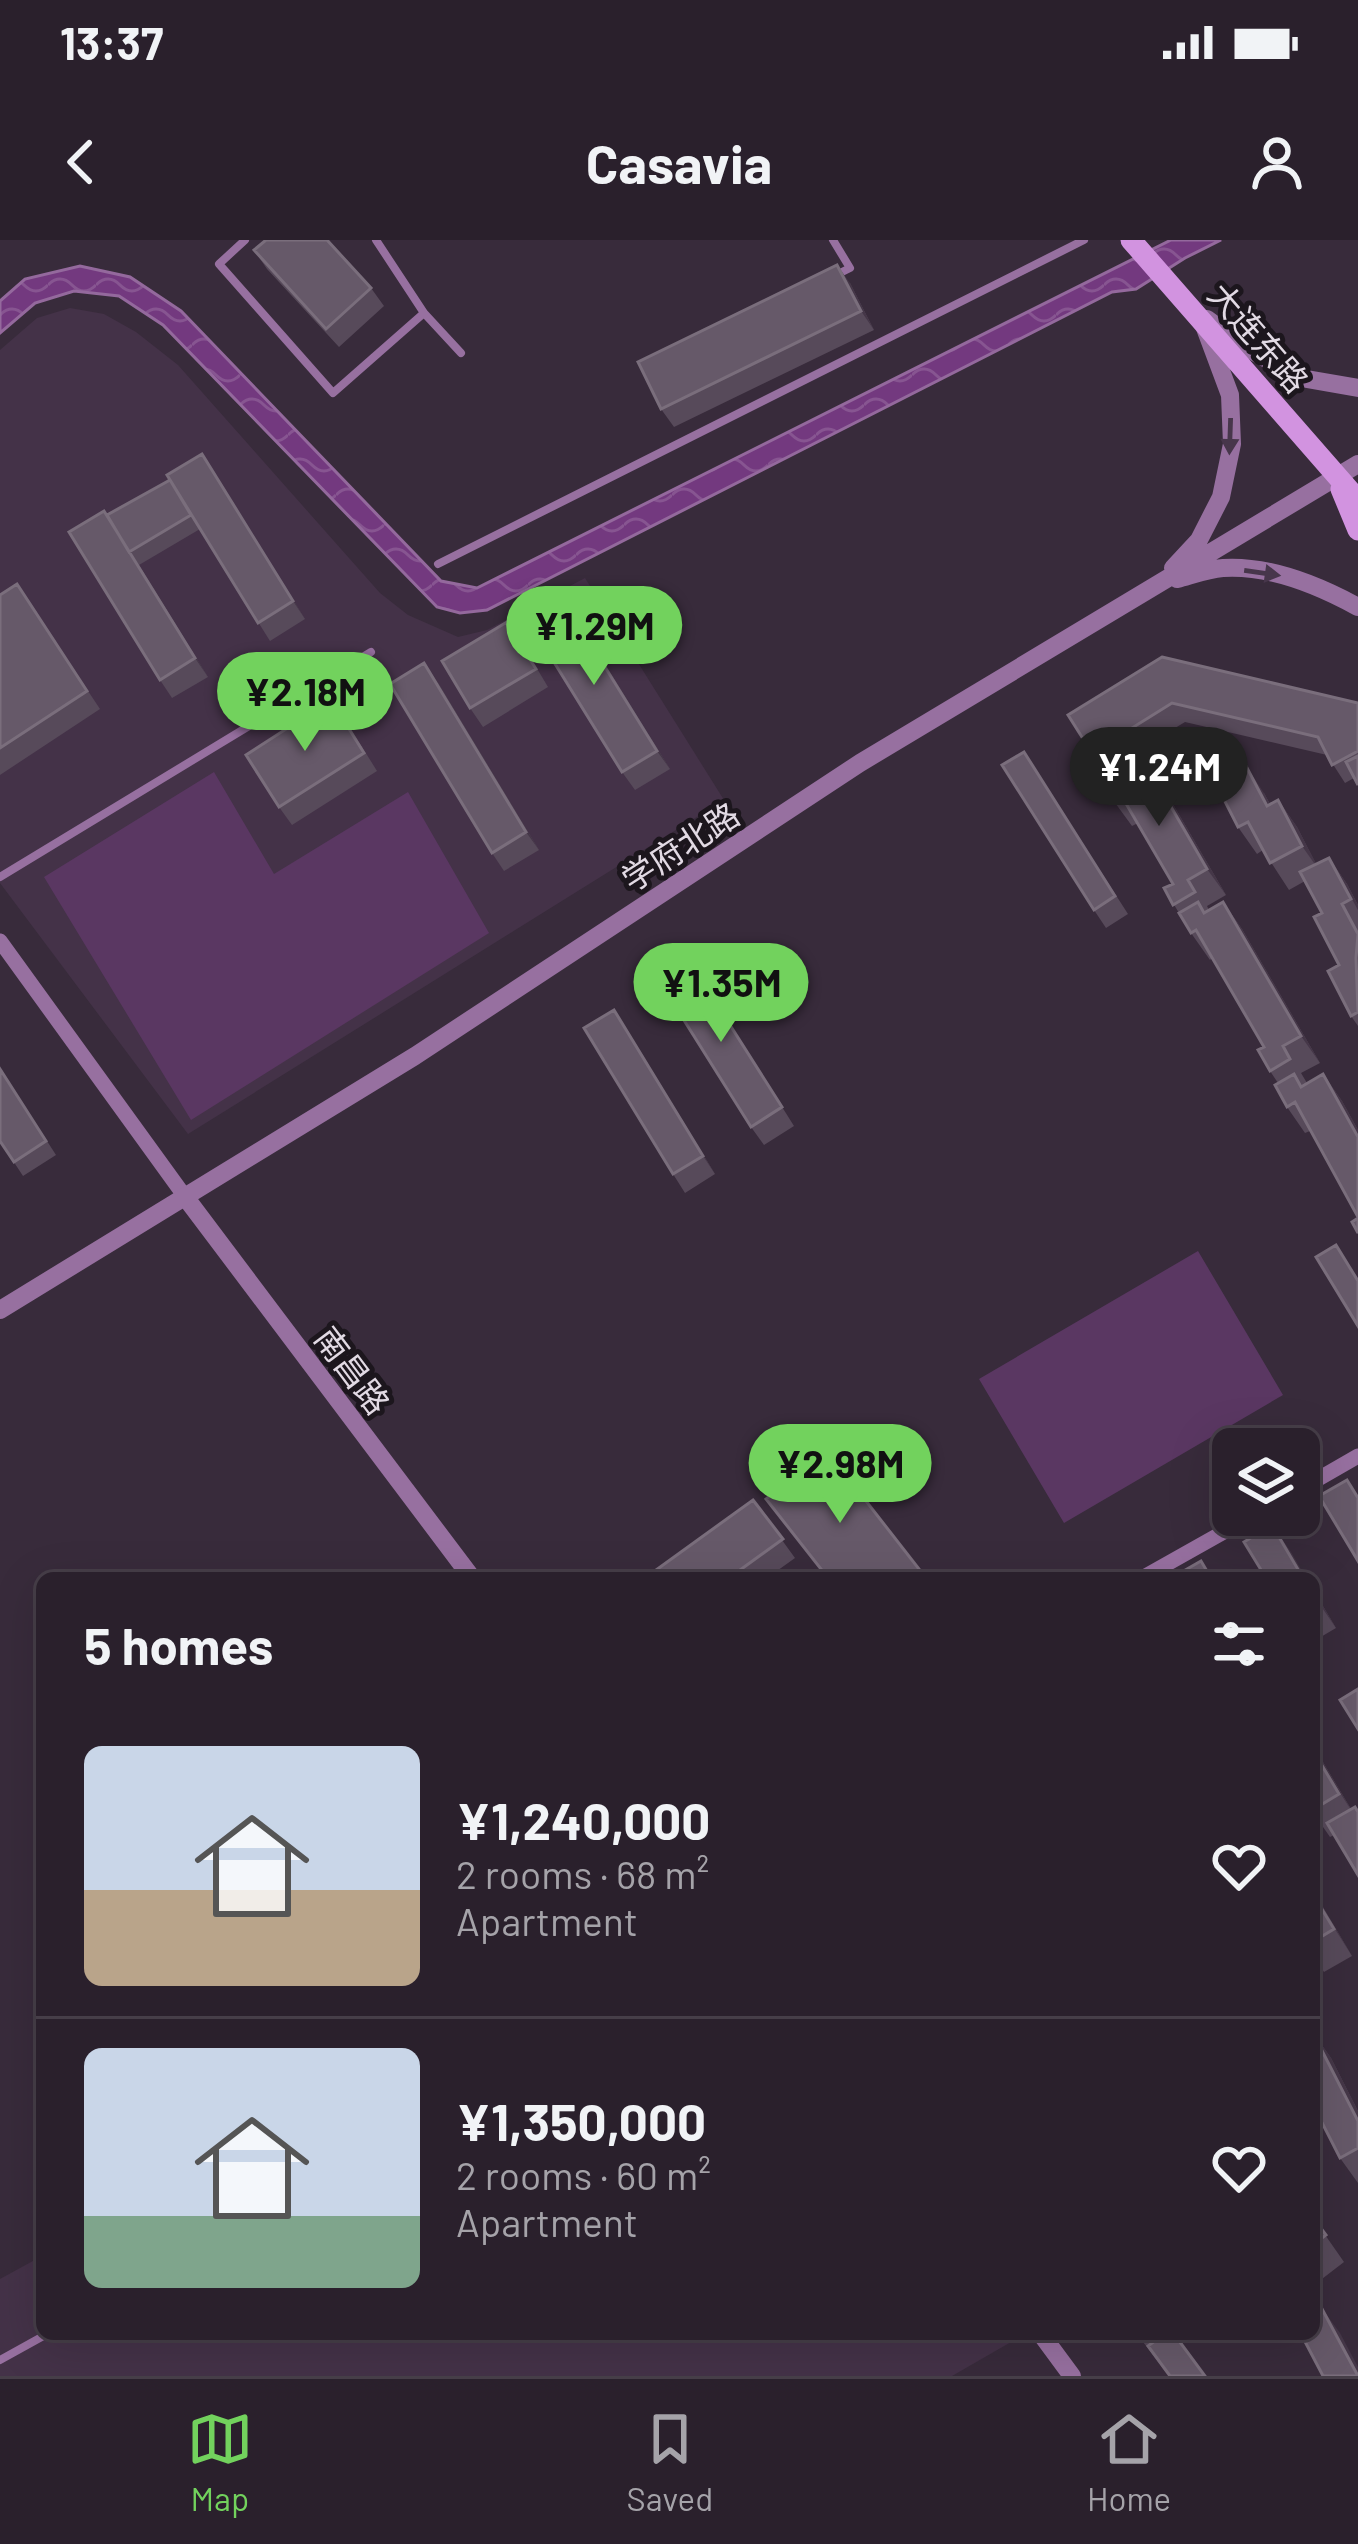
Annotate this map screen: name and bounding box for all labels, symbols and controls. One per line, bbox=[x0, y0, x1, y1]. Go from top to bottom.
text: 13:37 bbox=[60, 15, 163, 69]
icon: back bbox=[48, 129, 114, 195]
icon: person bbox=[1244, 129, 1310, 195]
text: Casavia bbox=[586, 130, 772, 195]
street label: 大连东路 bbox=[1201, 274, 1317, 400]
one-way arrow bbox=[1220, 418, 1239, 456]
one-way arrow bbox=[1243, 564, 1281, 583]
pin: ¥1.29M bbox=[496, 586, 692, 688]
text: ¥1.29M bbox=[533, 601, 655, 648]
pin: ¥2.18M bbox=[207, 652, 403, 754]
text: ¥2.18M bbox=[244, 667, 366, 714]
pin: ¥1.24M bbox=[1061, 727, 1257, 829]
text: ¥1.24M bbox=[1097, 742, 1221, 789]
street label: 学府北路 bbox=[614, 793, 746, 899]
pin: ¥1.35M bbox=[623, 943, 819, 1045]
text: ¥1.35M bbox=[660, 958, 782, 1005]
street label: 南昌路 bbox=[307, 1318, 399, 1422]
pin: ¥2.98M bbox=[742, 1424, 938, 1526]
map controls bbox=[1212, 1428, 1320, 1536]
button: layers bbox=[1212, 1428, 1320, 1536]
text: ¥2.98M bbox=[776, 1439, 904, 1486]
icon: filters bbox=[1206, 1611, 1272, 1677]
text: 5 homes bbox=[84, 1614, 273, 1675]
text: ¥1,240,000 bbox=[456, 1789, 710, 1850]
icon: home bbox=[180, 1794, 324, 1938]
icon: heart bbox=[1206, 1833, 1272, 1899]
text: 2 rooms · 68 m² bbox=[456, 1850, 709, 1897]
text: Apartment bbox=[456, 1897, 638, 1944]
text: ¥1,350,000 bbox=[456, 2090, 706, 2151]
icon: home bbox=[180, 2096, 324, 2240]
icon: heart bbox=[1206, 2135, 1272, 2201]
text: 2 rooms · 60 m² bbox=[456, 2151, 711, 2198]
text: Apartment bbox=[456, 2198, 638, 2245]
tab: Map bbox=[187, 2406, 253, 2518]
tab: Saved bbox=[627, 2406, 713, 2518]
tab: Home bbox=[1087, 2406, 1171, 2518]

